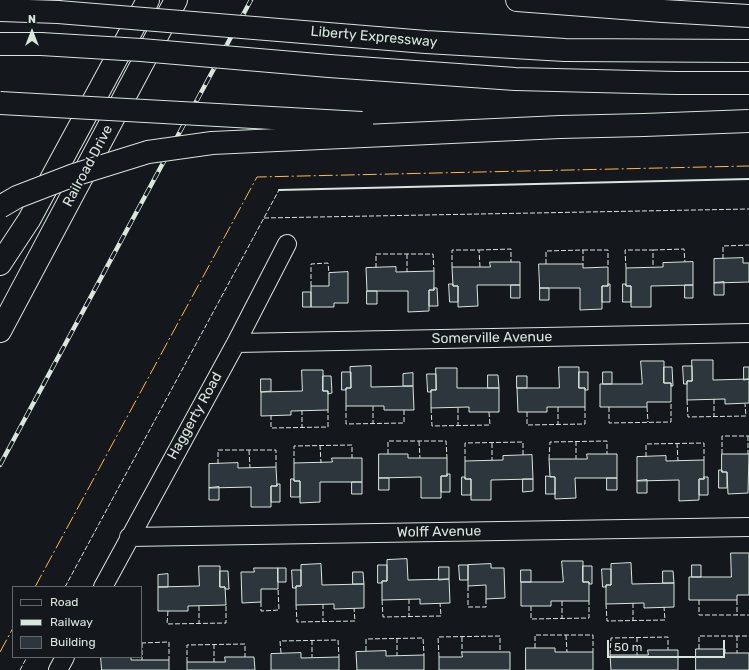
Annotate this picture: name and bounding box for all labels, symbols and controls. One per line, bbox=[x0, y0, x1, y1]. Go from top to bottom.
north arrow bbox=[12, 12, 52, 52]
text: N bbox=[28, 13, 36, 26]
street label: Liberty Expressway bbox=[310, 23, 438, 51]
street label: Railroad Drive bbox=[59, 122, 117, 210]
street label: Somerville Avenue bbox=[432, 329, 552, 347]
street label: Haggerty Road bbox=[164, 369, 226, 463]
street label: Wolff Avenue bbox=[397, 523, 481, 541]
legend bbox=[12, 586, 142, 658]
text: Road bbox=[50, 595, 78, 609]
text: Railway bbox=[50, 615, 93, 629]
scale bar bbox=[609, 632, 727, 658]
text: Building bbox=[50, 635, 96, 649]
text: 50 m bbox=[614, 640, 642, 654]

